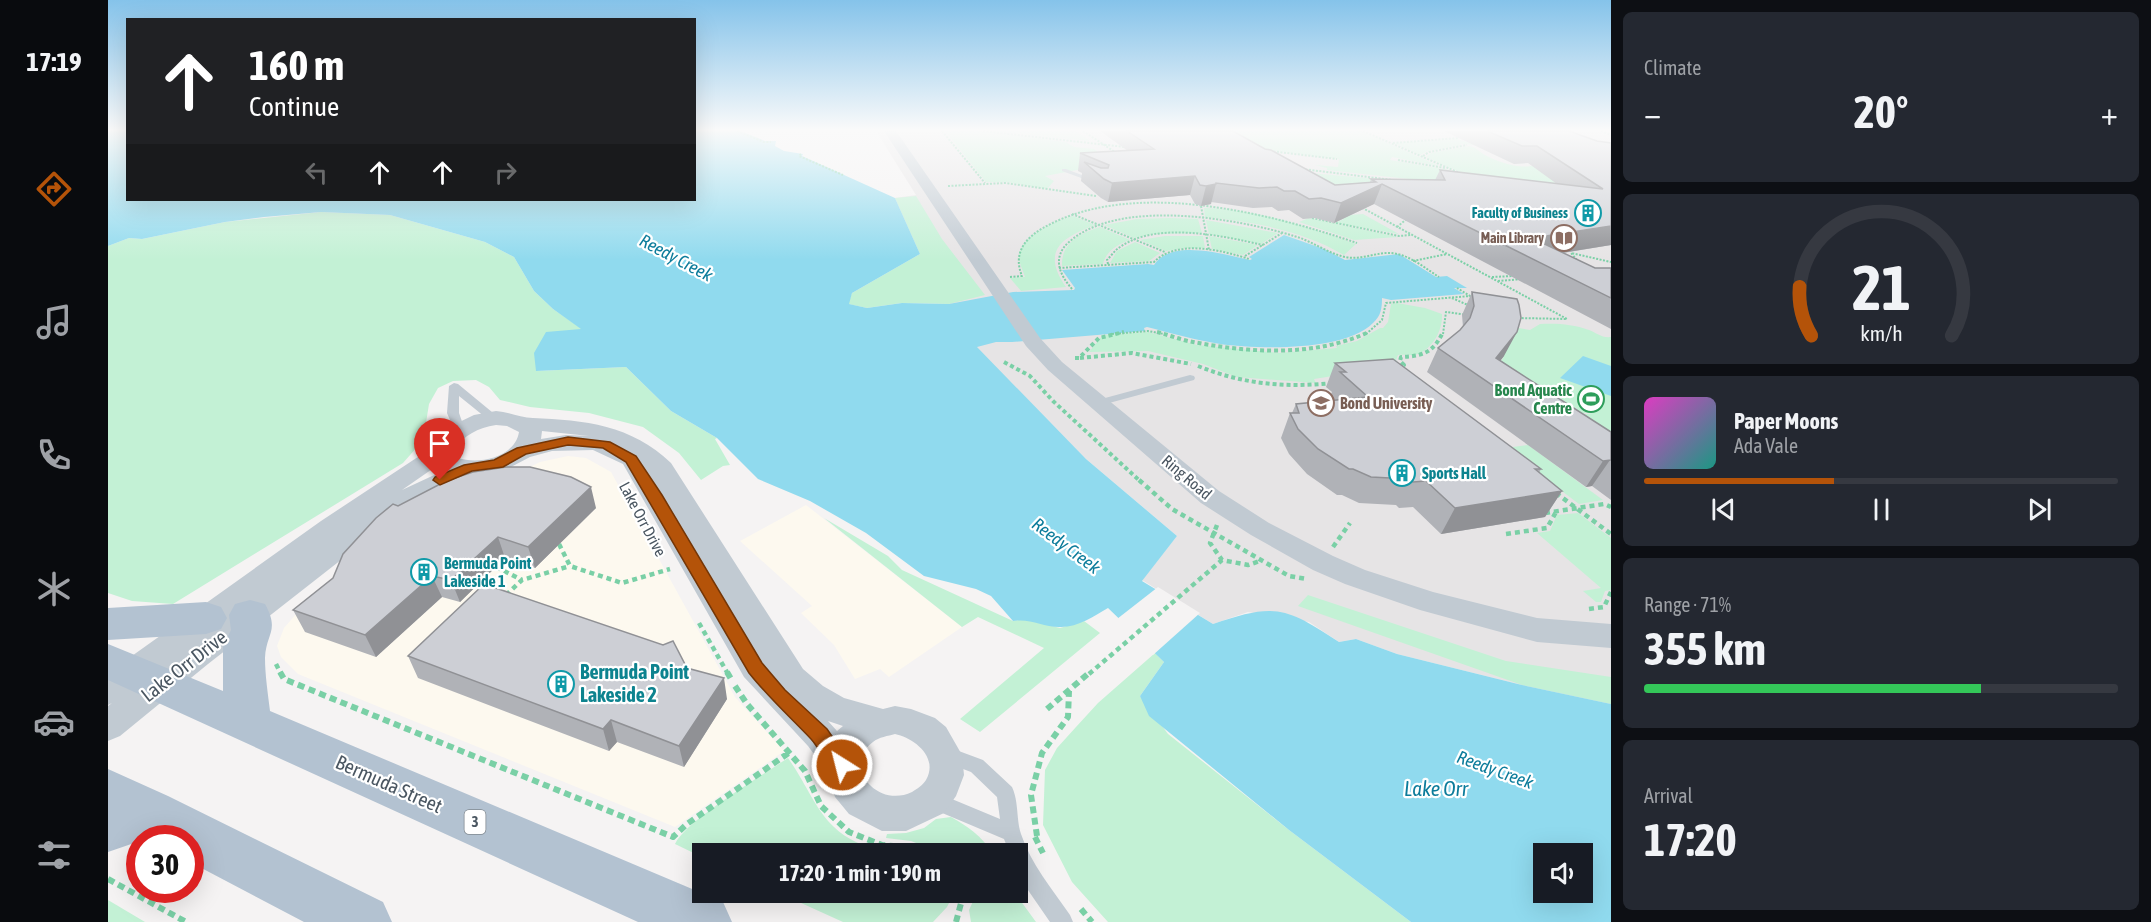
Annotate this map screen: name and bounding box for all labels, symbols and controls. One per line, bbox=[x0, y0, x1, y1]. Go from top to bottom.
text: 160 m bbox=[249, 41, 344, 89]
icon: ahead bbox=[150, 42, 228, 120]
text: 17:19 bbox=[26, 46, 82, 77]
text: Climate bbox=[1644, 56, 1701, 79]
text: 20° bbox=[1854, 86, 1908, 138]
text: Continue bbox=[249, 91, 339, 122]
text: − bbox=[1644, 94, 1661, 132]
text: + bbox=[2101, 94, 2118, 132]
icon: left bbox=[300, 156, 333, 189]
icon: ahead bbox=[363, 156, 396, 189]
icon: ahead bbox=[426, 156, 459, 189]
icon: right bbox=[489, 156, 522, 189]
icon: directions bbox=[33, 168, 75, 210]
building icon: Faculty of Business bbox=[1573, 198, 1603, 228]
place label: Faculty of Business bbox=[1472, 205, 1568, 221]
library icon: Main Library bbox=[1549, 223, 1579, 253]
water label: Reedy Creek bbox=[636, 230, 717, 286]
place label: Main Library bbox=[1481, 230, 1544, 246]
text: 21 bbox=[1852, 252, 1910, 323]
icon: music bbox=[33, 301, 75, 343]
text: km/h bbox=[1860, 321, 1902, 346]
place label: Bond Aquatic Centre bbox=[1495, 381, 1572, 417]
sports icon: Bond Aquatic Centre bbox=[1576, 384, 1606, 414]
school or university icon: Bond University bbox=[1306, 388, 1336, 418]
place label: Bond University bbox=[1340, 394, 1433, 412]
text: Paper Moons bbox=[1734, 408, 1838, 434]
pin bbox=[414, 418, 465, 480]
icon: arrive bbox=[423, 427, 456, 460]
icon: phone bbox=[33, 434, 75, 476]
text: Ada Vale bbox=[1734, 434, 1798, 457]
street label: Ring Road bbox=[1158, 451, 1215, 504]
building icon: Sports Hall bbox=[1387, 458, 1417, 488]
place label: Sports Hall bbox=[1422, 464, 1487, 482]
street label: Lake Orr Drive bbox=[616, 479, 670, 559]
icon: previous bbox=[1707, 493, 1740, 526]
icon: pause bbox=[1865, 493, 1898, 526]
icon: next bbox=[2023, 493, 2056, 526]
water label: Reedy Creek bbox=[1028, 513, 1105, 579]
place label: Bermuda Point Lakeside 1 bbox=[444, 554, 532, 590]
building icon: Bermuda Point Lakeside 1 bbox=[409, 557, 439, 587]
icon: climate bbox=[33, 568, 75, 610]
text: Range · 71% bbox=[1644, 593, 1731, 616]
text: 355 km bbox=[1644, 623, 1766, 675]
street label: Lake Orr Drive bbox=[136, 625, 231, 706]
place label: Bermuda Point Lakeside 2 bbox=[580, 660, 689, 706]
building icon: Bermuda Point Lakeside 2 bbox=[546, 669, 576, 699]
icon: car bbox=[33, 701, 75, 743]
position arrow bbox=[810, 733, 874, 797]
water label: Reedy Creek bbox=[1454, 746, 1537, 793]
street label: Bermuda Street bbox=[332, 750, 446, 817]
water label: Lake Orr bbox=[1404, 776, 1469, 800]
text: Arrival bbox=[1644, 784, 1693, 807]
road number: 3 bbox=[464, 810, 486, 834]
text: 17:20 bbox=[1644, 814, 1737, 866]
speed limit sign: 30 bbox=[126, 825, 204, 903]
icon: filters bbox=[33, 834, 75, 876]
map controls bbox=[1533, 843, 1593, 903]
button: sound bbox=[1533, 843, 1593, 903]
text: 17:20 · 1 min · 190 m bbox=[779, 860, 941, 886]

